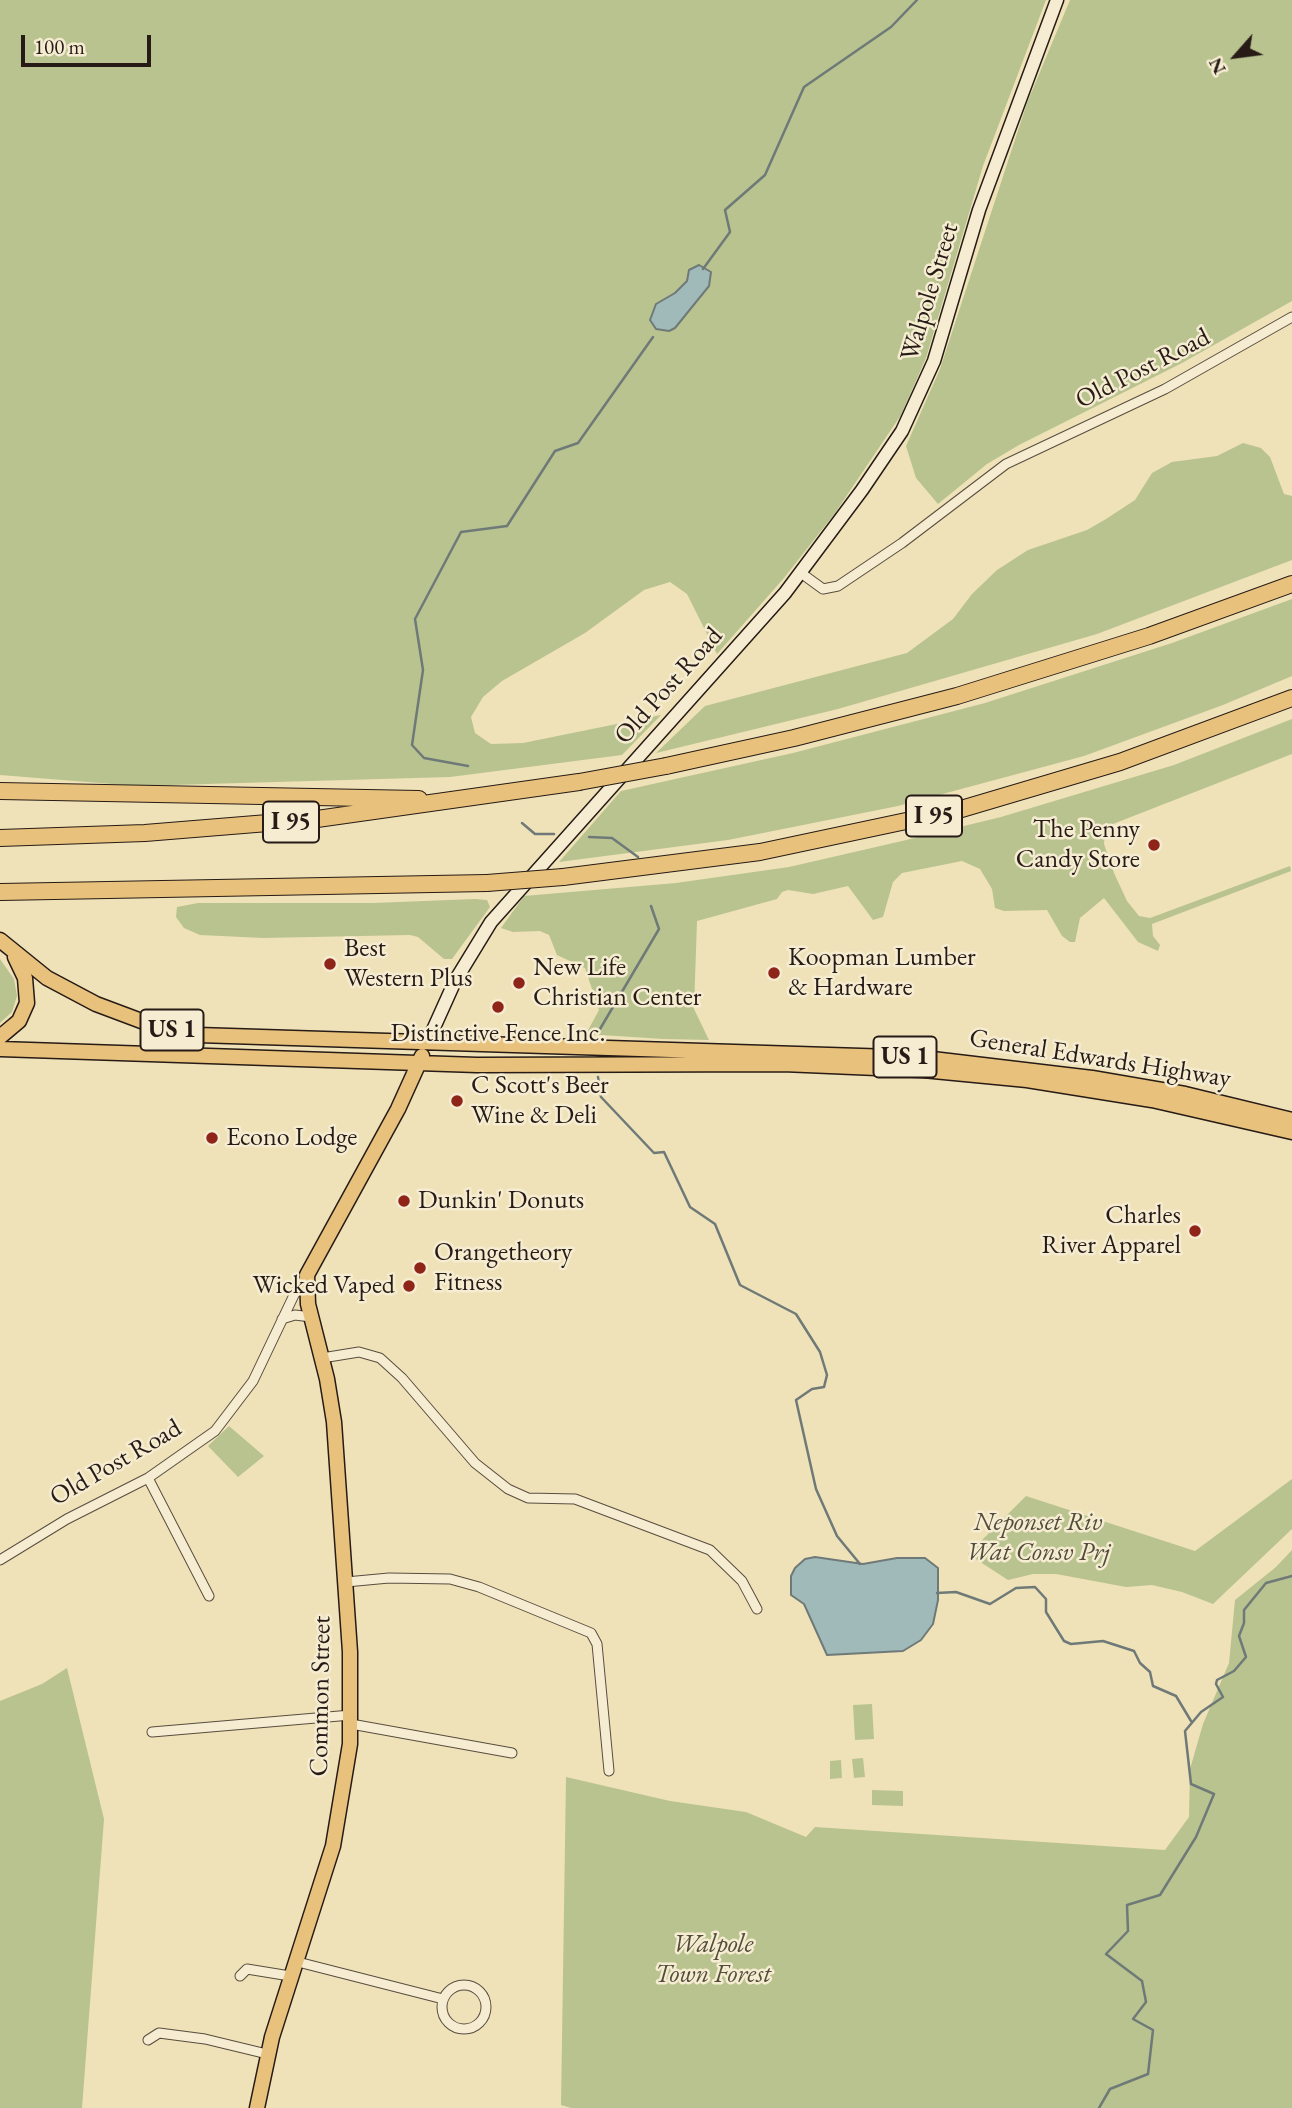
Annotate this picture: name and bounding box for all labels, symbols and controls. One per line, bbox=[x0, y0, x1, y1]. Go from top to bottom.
scale bar bbox=[24, 21, 154, 65]
north arrow bbox=[1201, 21, 1271, 91]
text: 100 m bbox=[34, 33, 85, 60]
text: N bbox=[1202, 53, 1232, 79]
street label: Walpole Street bbox=[894, 219, 966, 365]
street label: Old Post Road bbox=[1071, 322, 1215, 416]
street label: Old Post Road bbox=[608, 621, 730, 751]
road number: I 95 bbox=[906, 796, 962, 836]
road number: I 95 bbox=[263, 802, 319, 842]
place label: The Penny Candy Store bbox=[1016, 814, 1140, 876]
marker: The Penny Candy Store bbox=[1146, 837, 1162, 853]
place label: Best Western Plus bbox=[344, 933, 472, 995]
place label: Koopman Lumber & Hardware bbox=[788, 942, 976, 1004]
place label: New Life Christian Center bbox=[533, 952, 701, 1014]
marker: Best Western Plus bbox=[322, 956, 338, 972]
marker: Koopman Lumber & Hardware bbox=[766, 965, 782, 981]
marker: New Life Christian Center bbox=[511, 975, 527, 991]
marker: Distinctive Fence Inc. bbox=[490, 999, 506, 1015]
road number: US 1 bbox=[140, 1010, 204, 1050]
place label: Distinctive Fence Inc. bbox=[391, 1018, 605, 1050]
street label: General Edwards Highway bbox=[967, 1023, 1233, 1095]
road number: US 1 bbox=[874, 1036, 936, 1078]
place label: C Scott's Beer Wine & Deli bbox=[471, 1070, 609, 1132]
marker: C Scott's Beer Wine & Deli bbox=[449, 1093, 465, 1109]
place label: Econo Lodge bbox=[226, 1122, 357, 1154]
marker: Econo Lodge bbox=[204, 1130, 220, 1146]
place label: Dunkin' Donuts bbox=[418, 1185, 584, 1217]
marker: Dunkin' Donuts bbox=[396, 1193, 412, 1209]
place label: Charles River Apparel bbox=[1041, 1200, 1181, 1262]
marker: Charles River Apparel bbox=[1187, 1223, 1203, 1239]
place label: Orangetheory Fitness bbox=[434, 1237, 572, 1298]
marker: Orangetheory Fitness bbox=[412, 1260, 428, 1276]
place label: Wicked Vaped bbox=[253, 1270, 395, 1302]
marker: Wicked Vaped bbox=[401, 1278, 417, 1294]
street label: Old Post Road bbox=[45, 1413, 187, 1513]
park label: Neponset Riv Wat Consv Prj bbox=[966, 1507, 1110, 1568]
street label: Common Street bbox=[304, 1615, 338, 1777]
park label: Walpole Town Forest bbox=[655, 1929, 771, 1990]

